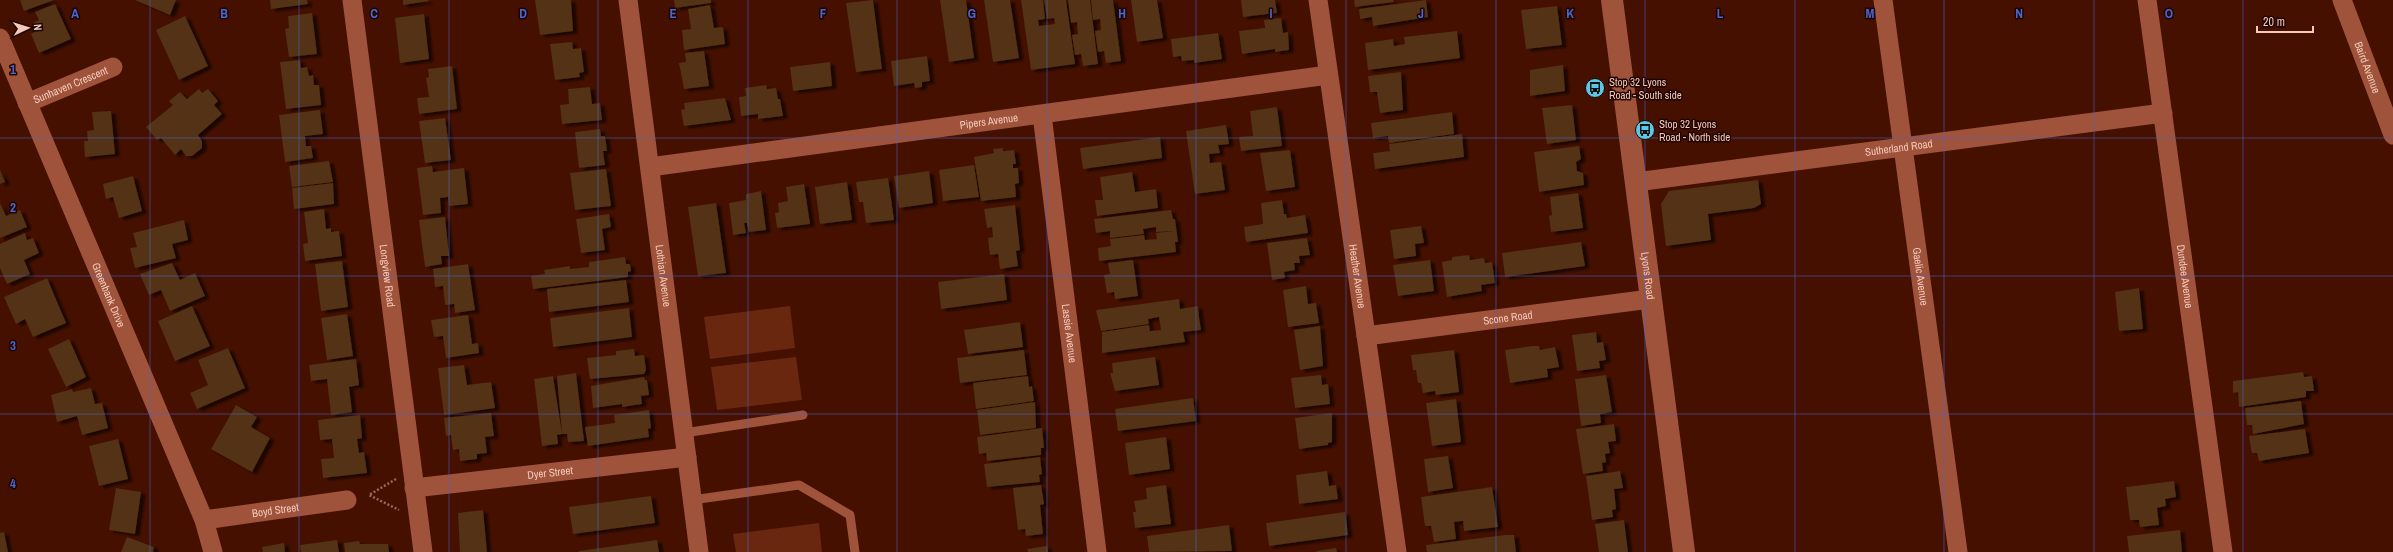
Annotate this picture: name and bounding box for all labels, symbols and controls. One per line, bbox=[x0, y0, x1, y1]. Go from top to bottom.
text: A bbox=[71, 5, 79, 22]
text: B bbox=[220, 5, 228, 22]
text: C bbox=[370, 5, 378, 22]
text: D bbox=[519, 5, 527, 22]
text: E bbox=[669, 5, 677, 22]
text: F bbox=[820, 5, 827, 22]
text: G bbox=[968, 5, 976, 22]
text: H bbox=[1118, 5, 1126, 22]
text: I bbox=[1270, 5, 1273, 22]
text: J bbox=[1418, 5, 1424, 22]
text: K bbox=[1566, 5, 1574, 22]
text: L bbox=[1717, 5, 1724, 22]
text: M bbox=[1866, 5, 1875, 22]
text: N bbox=[2015, 5, 2023, 22]
text: O bbox=[2165, 5, 2173, 22]
north arrow bbox=[8, 8, 48, 48]
scale bar bbox=[2257, 8, 2313, 34]
text: 20 m bbox=[2263, 14, 2285, 30]
text: N bbox=[31, 24, 45, 31]
street label: Baird Avenue bbox=[2351, 40, 2384, 95]
text: 1 bbox=[10, 61, 16, 78]
street label: Sunhaven Crescent bbox=[31, 63, 110, 107]
place label: Stop 32 Lyons Road - South side bbox=[1609, 75, 1682, 102]
bus stop icon: Stop 32 Lyons Road - South side bbox=[1584, 77, 1606, 99]
street label: Pipers Avenue bbox=[959, 110, 1019, 132]
place label: Stop 32 Lyons Road - North side bbox=[1659, 117, 1730, 144]
bus stop icon: Stop 32 Lyons Road - North side bbox=[1634, 119, 1656, 141]
street label: Sutherland Road bbox=[1864, 136, 1933, 159]
text: 2 bbox=[10, 199, 16, 216]
street label: Heather Avenue bbox=[1346, 243, 1369, 309]
street label: Longview Road bbox=[377, 244, 398, 308]
street label: Lothian Avenue bbox=[653, 244, 674, 308]
street label: Dundee Avenue bbox=[2174, 244, 2196, 309]
street label: Gaelic Avenue bbox=[1910, 246, 1931, 306]
street label: Lyons Road bbox=[1638, 251, 1658, 300]
street label: Greenbank Drive bbox=[89, 261, 129, 329]
street label: Lassie Avenue bbox=[1059, 303, 1080, 364]
street label: Scone Road bbox=[1482, 307, 1533, 328]
text: 3 bbox=[10, 337, 16, 354]
street label: Dyer Street bbox=[527, 463, 574, 482]
text: 4 bbox=[10, 475, 16, 492]
street label: Boyd Street bbox=[251, 500, 300, 520]

